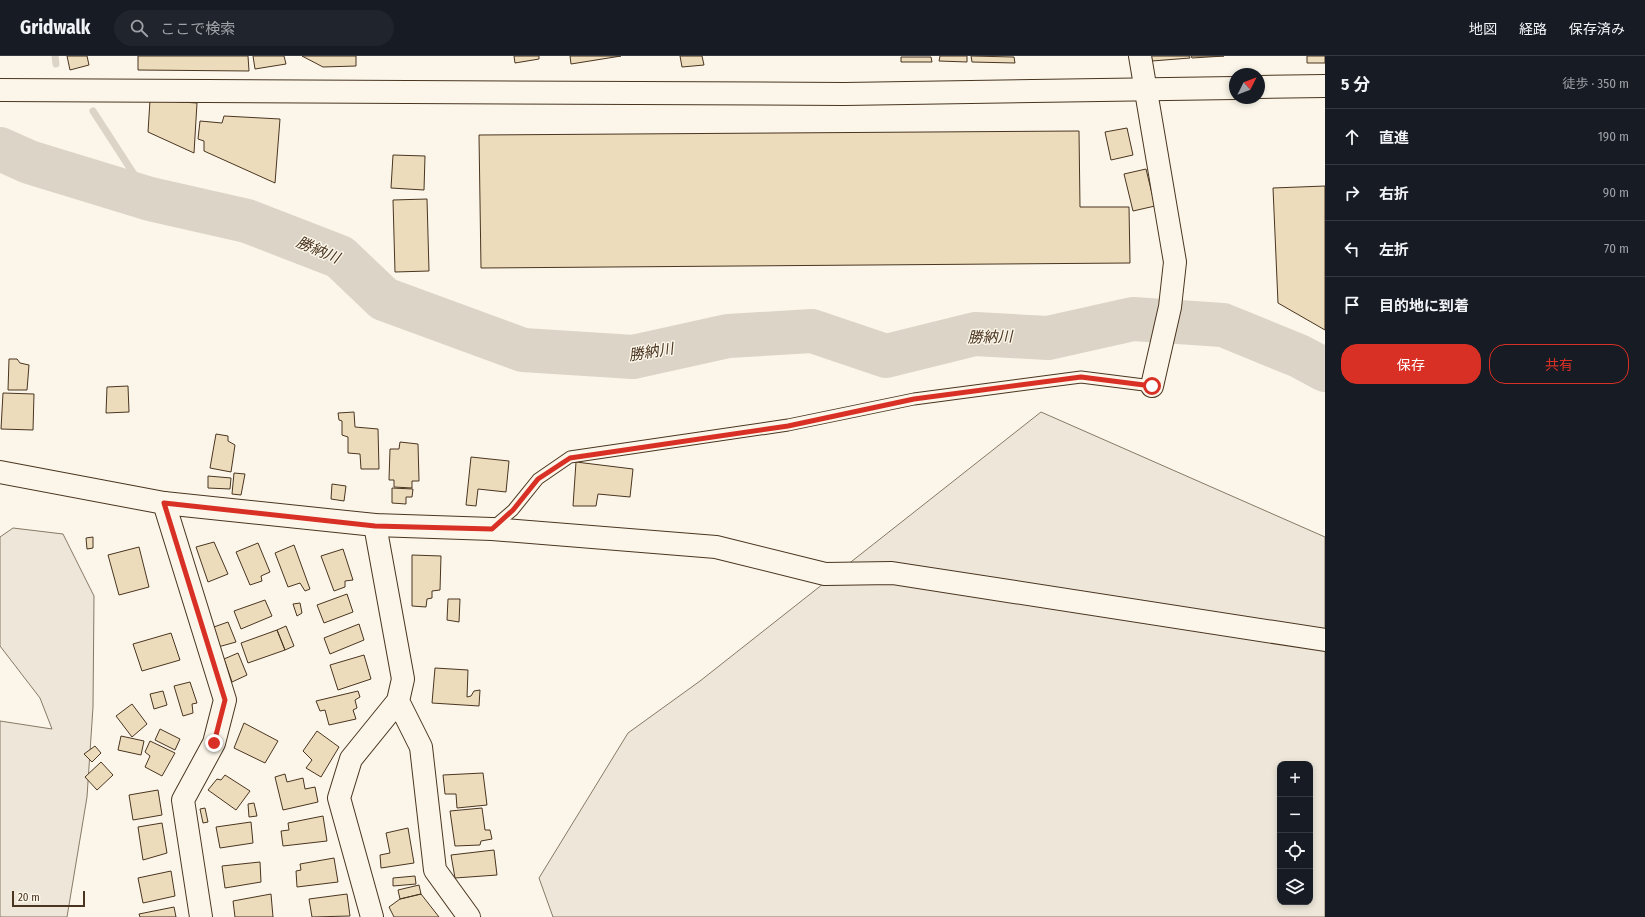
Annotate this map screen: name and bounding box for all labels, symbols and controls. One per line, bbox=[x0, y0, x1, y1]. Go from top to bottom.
search box bbox=[114, 10, 394, 46]
text: Gridwalk bbox=[20, 16, 90, 39]
icon: search bbox=[128, 17, 150, 39]
text: ここで検索 bbox=[160, 20, 235, 38]
text: 地図 bbox=[1469, 21, 1497, 38]
text: 経路 bbox=[1519, 21, 1547, 38]
text: 保存済み bbox=[1569, 21, 1625, 38]
north arrow bbox=[1229, 68, 1265, 104]
text: 5 分 bbox=[1341, 74, 1370, 95]
text: 徒歩 · 350 m bbox=[1562, 76, 1629, 91]
icon: ahead bbox=[1341, 126, 1363, 148]
text: 直進 bbox=[1379, 129, 1409, 147]
text: 190 m bbox=[1598, 129, 1629, 144]
icon: right bbox=[1341, 182, 1363, 204]
text: 右折 bbox=[1379, 185, 1409, 203]
text: 90 m bbox=[1603, 185, 1629, 200]
water label: 勝納川 bbox=[294, 233, 344, 268]
icon: left bbox=[1341, 238, 1363, 260]
text: 左折 bbox=[1379, 241, 1409, 259]
text: 70 m bbox=[1604, 241, 1629, 256]
icon: arrive bbox=[1341, 294, 1363, 316]
text: 目的地に到着 bbox=[1379, 297, 1469, 315]
water label: 勝納川 bbox=[967, 328, 1015, 346]
water label: 勝納川 bbox=[627, 339, 677, 364]
button: 保存 bbox=[1341, 344, 1481, 384]
button: 共有 bbox=[1489, 344, 1629, 384]
route start bbox=[1143, 377, 1161, 395]
route end bbox=[205, 734, 223, 752]
map controls bbox=[1277, 761, 1313, 905]
button: + bbox=[1277, 761, 1313, 797]
button: − bbox=[1277, 797, 1313, 833]
button: locate bbox=[1277, 833, 1313, 869]
button: layers bbox=[1277, 869, 1313, 905]
scale bar bbox=[12, 889, 85, 908]
text: 20 m bbox=[18, 891, 40, 904]

